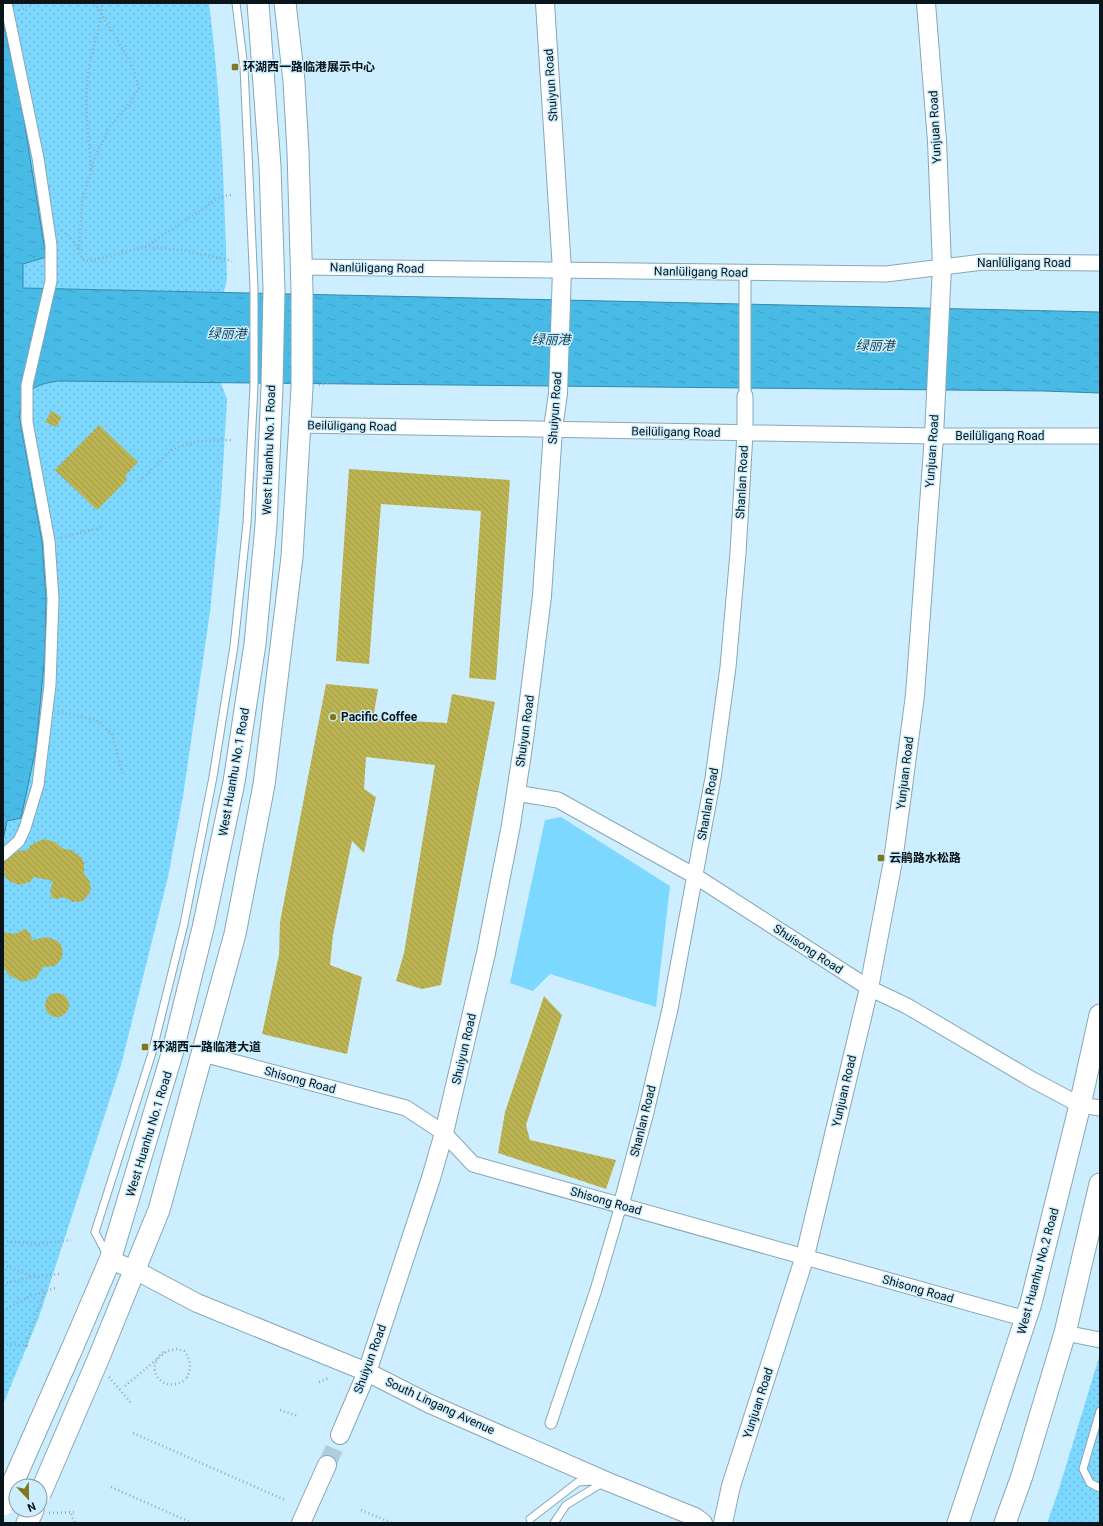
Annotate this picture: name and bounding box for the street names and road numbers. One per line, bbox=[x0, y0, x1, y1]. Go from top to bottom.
street label: Shuiyun Road bbox=[541, 48, 561, 122]
street label: Yunjuan Road bbox=[926, 90, 944, 164]
street label: Nanlüligang Road bbox=[977, 256, 1071, 270]
street label: Nanlüligang Road bbox=[330, 260, 424, 276]
street label: Nanlüligang Road bbox=[654, 264, 748, 280]
street label: Shuiyun Road bbox=[545, 371, 565, 445]
street label: West Huanhu No.1 Road bbox=[260, 385, 278, 515]
street label: Yunjuan Road bbox=[922, 414, 942, 488]
street label: Beilüligang Road bbox=[307, 418, 397, 434]
street label: Beilüligang Road bbox=[631, 424, 721, 440]
street label: Beilüligang Road bbox=[955, 429, 1045, 443]
street label: Shanlan Road bbox=[733, 445, 751, 519]
street label: Shuiyun Road bbox=[513, 694, 537, 768]
street label: West Huanhu No.1 Road bbox=[216, 707, 252, 837]
street label: Yunjuan Road bbox=[894, 736, 916, 810]
street label: Shanlan Road bbox=[695, 767, 721, 841]
street label: Shuisong Road bbox=[771, 921, 845, 977]
street label: Shuiyun Road bbox=[449, 1012, 479, 1086]
street label: Yunjuan Road bbox=[829, 1054, 859, 1128]
street label: Shisong Road bbox=[263, 1064, 337, 1096]
street label: West Huanhu No.1 Road bbox=[123, 1070, 175, 1198]
street label: Shanlan Road bbox=[627, 1084, 659, 1158]
street label: Shisong Road bbox=[569, 1184, 643, 1218]
street label: West Huanhu No.2 Road bbox=[1014, 1206, 1062, 1336]
street label: Shisong Road bbox=[881, 1272, 955, 1306]
street label: Shuiyun Road bbox=[351, 1322, 389, 1396]
street label: Yunjuan Road bbox=[740, 1366, 776, 1440]
street label: South Lingang Avenue bbox=[383, 1375, 497, 1437]

